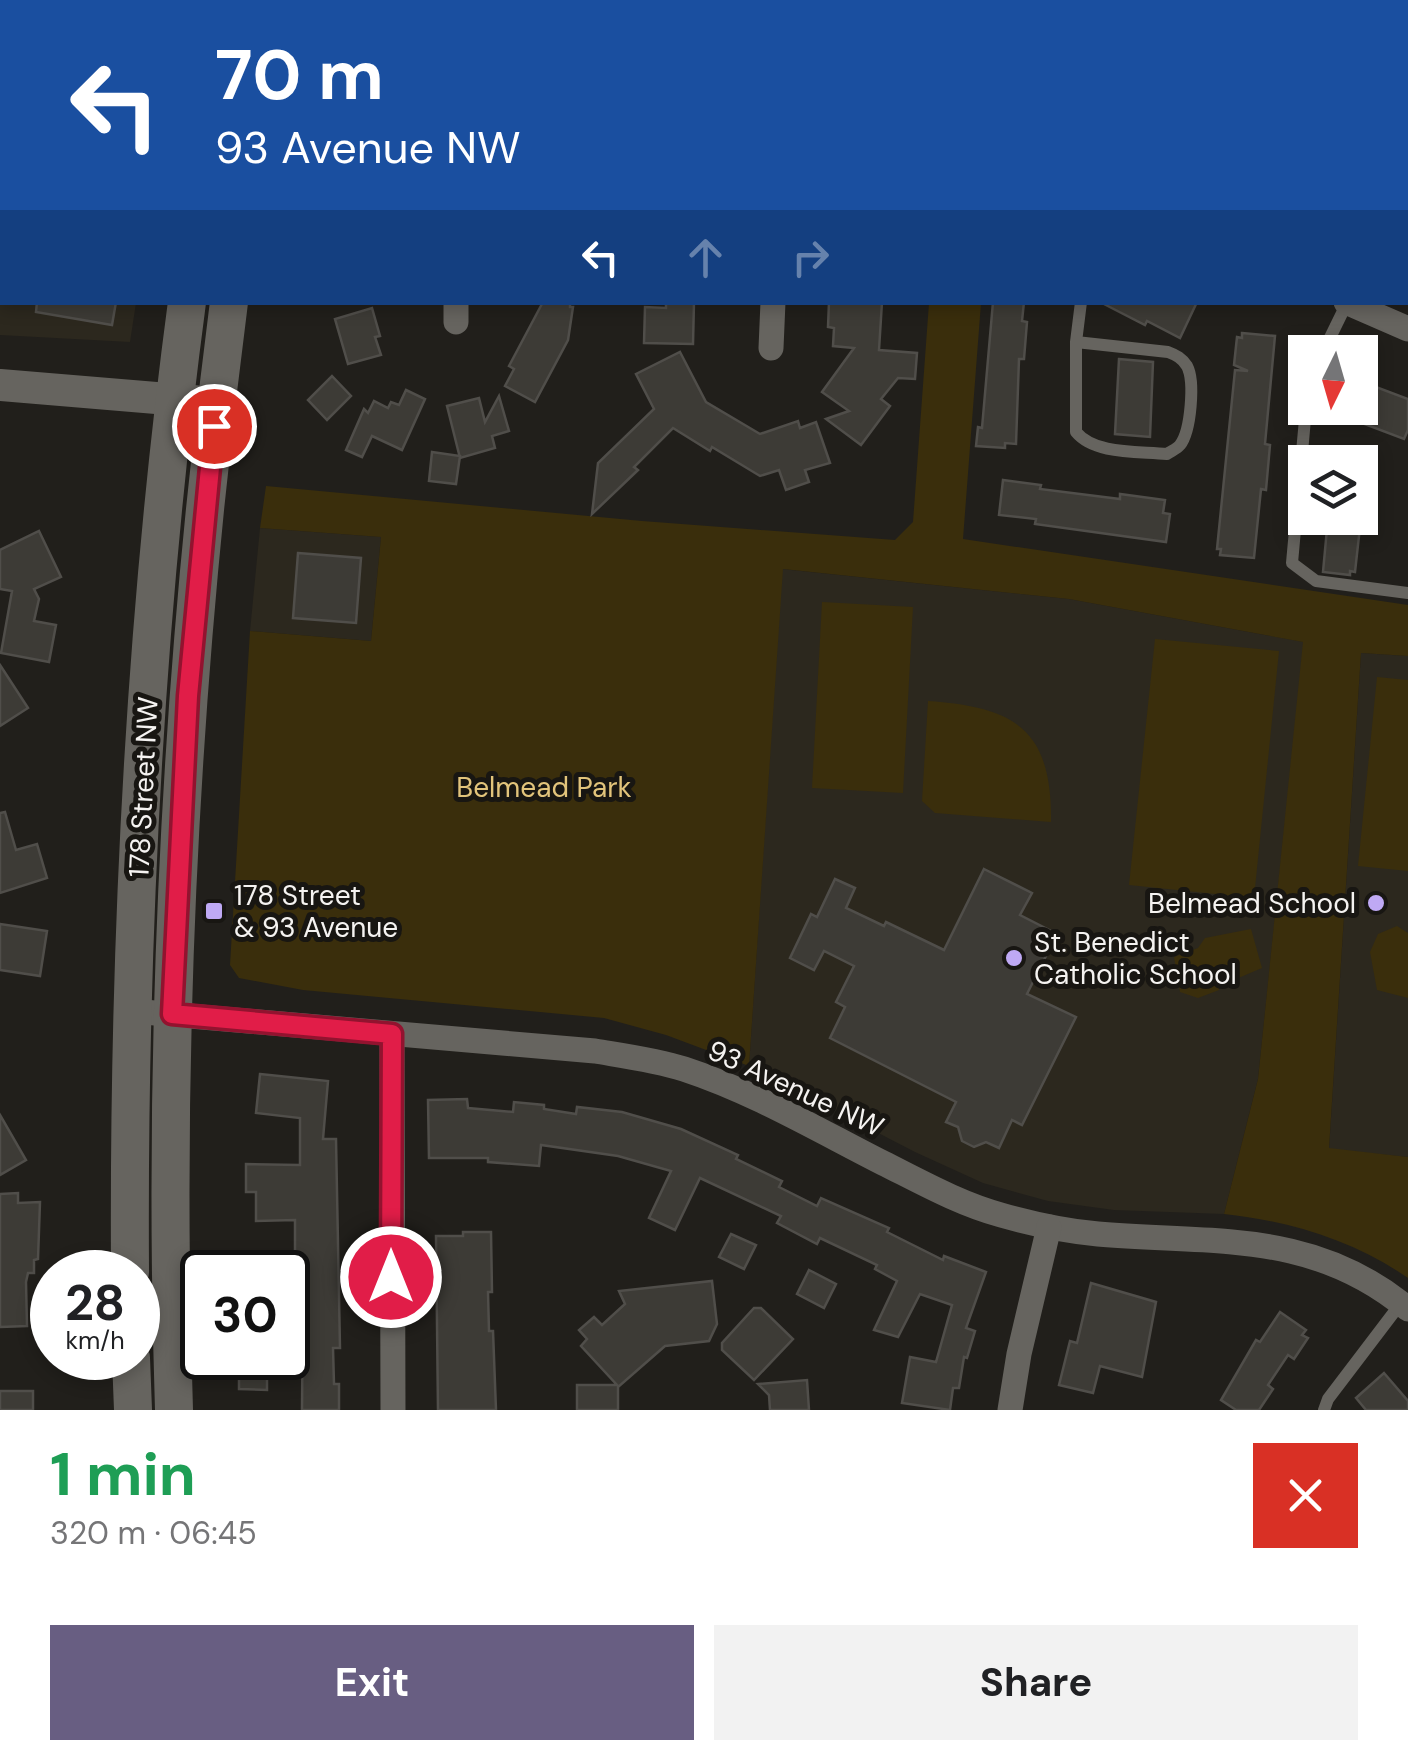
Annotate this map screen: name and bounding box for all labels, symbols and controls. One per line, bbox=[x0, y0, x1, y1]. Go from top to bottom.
text: 70 m bbox=[215, 30, 384, 121]
icon: left bbox=[50, 40, 180, 170]
text: 93 Avenue NW bbox=[215, 118, 521, 177]
icon: left bbox=[573, 230, 628, 285]
icon: ahead bbox=[678, 230, 733, 285]
icon: right bbox=[783, 230, 838, 285]
north arrow bbox=[1288, 335, 1378, 425]
map controls bbox=[1288, 335, 1378, 535]
pin bbox=[172, 384, 257, 469]
icon: arrive bbox=[187, 399, 242, 454]
button: layers bbox=[1288, 445, 1378, 535]
street label: 178 Street NW bbox=[120, 696, 167, 878]
park label: Belmead Park bbox=[456, 769, 632, 806]
place label: 178 Street & 93 Avenue bbox=[234, 877, 398, 946]
place label: Belmead School bbox=[1148, 885, 1356, 922]
marker: Belmead School bbox=[1365, 892, 1387, 914]
marker: 178 Street & 93 Avenue bbox=[203, 900, 225, 922]
place label: St. Benedict Catholic School bbox=[1034, 924, 1237, 993]
marker: St. Benedict Catholic School bbox=[1003, 947, 1025, 969]
street label: 93 Avenue NW bbox=[702, 1032, 890, 1145]
position arrow bbox=[339, 1225, 443, 1329]
speed limit sign: 30 bbox=[180, 1250, 310, 1380]
text: 28 bbox=[65, 1270, 125, 1336]
text: km/h bbox=[65, 1324, 125, 1357]
text: 1 min bbox=[50, 1435, 196, 1514]
button: close bbox=[1253, 1443, 1358, 1548]
text: 320 m · 06:45 bbox=[50, 1512, 257, 1554]
button: Exit bbox=[50, 1625, 694, 1740]
button: Share bbox=[714, 1625, 1358, 1740]

